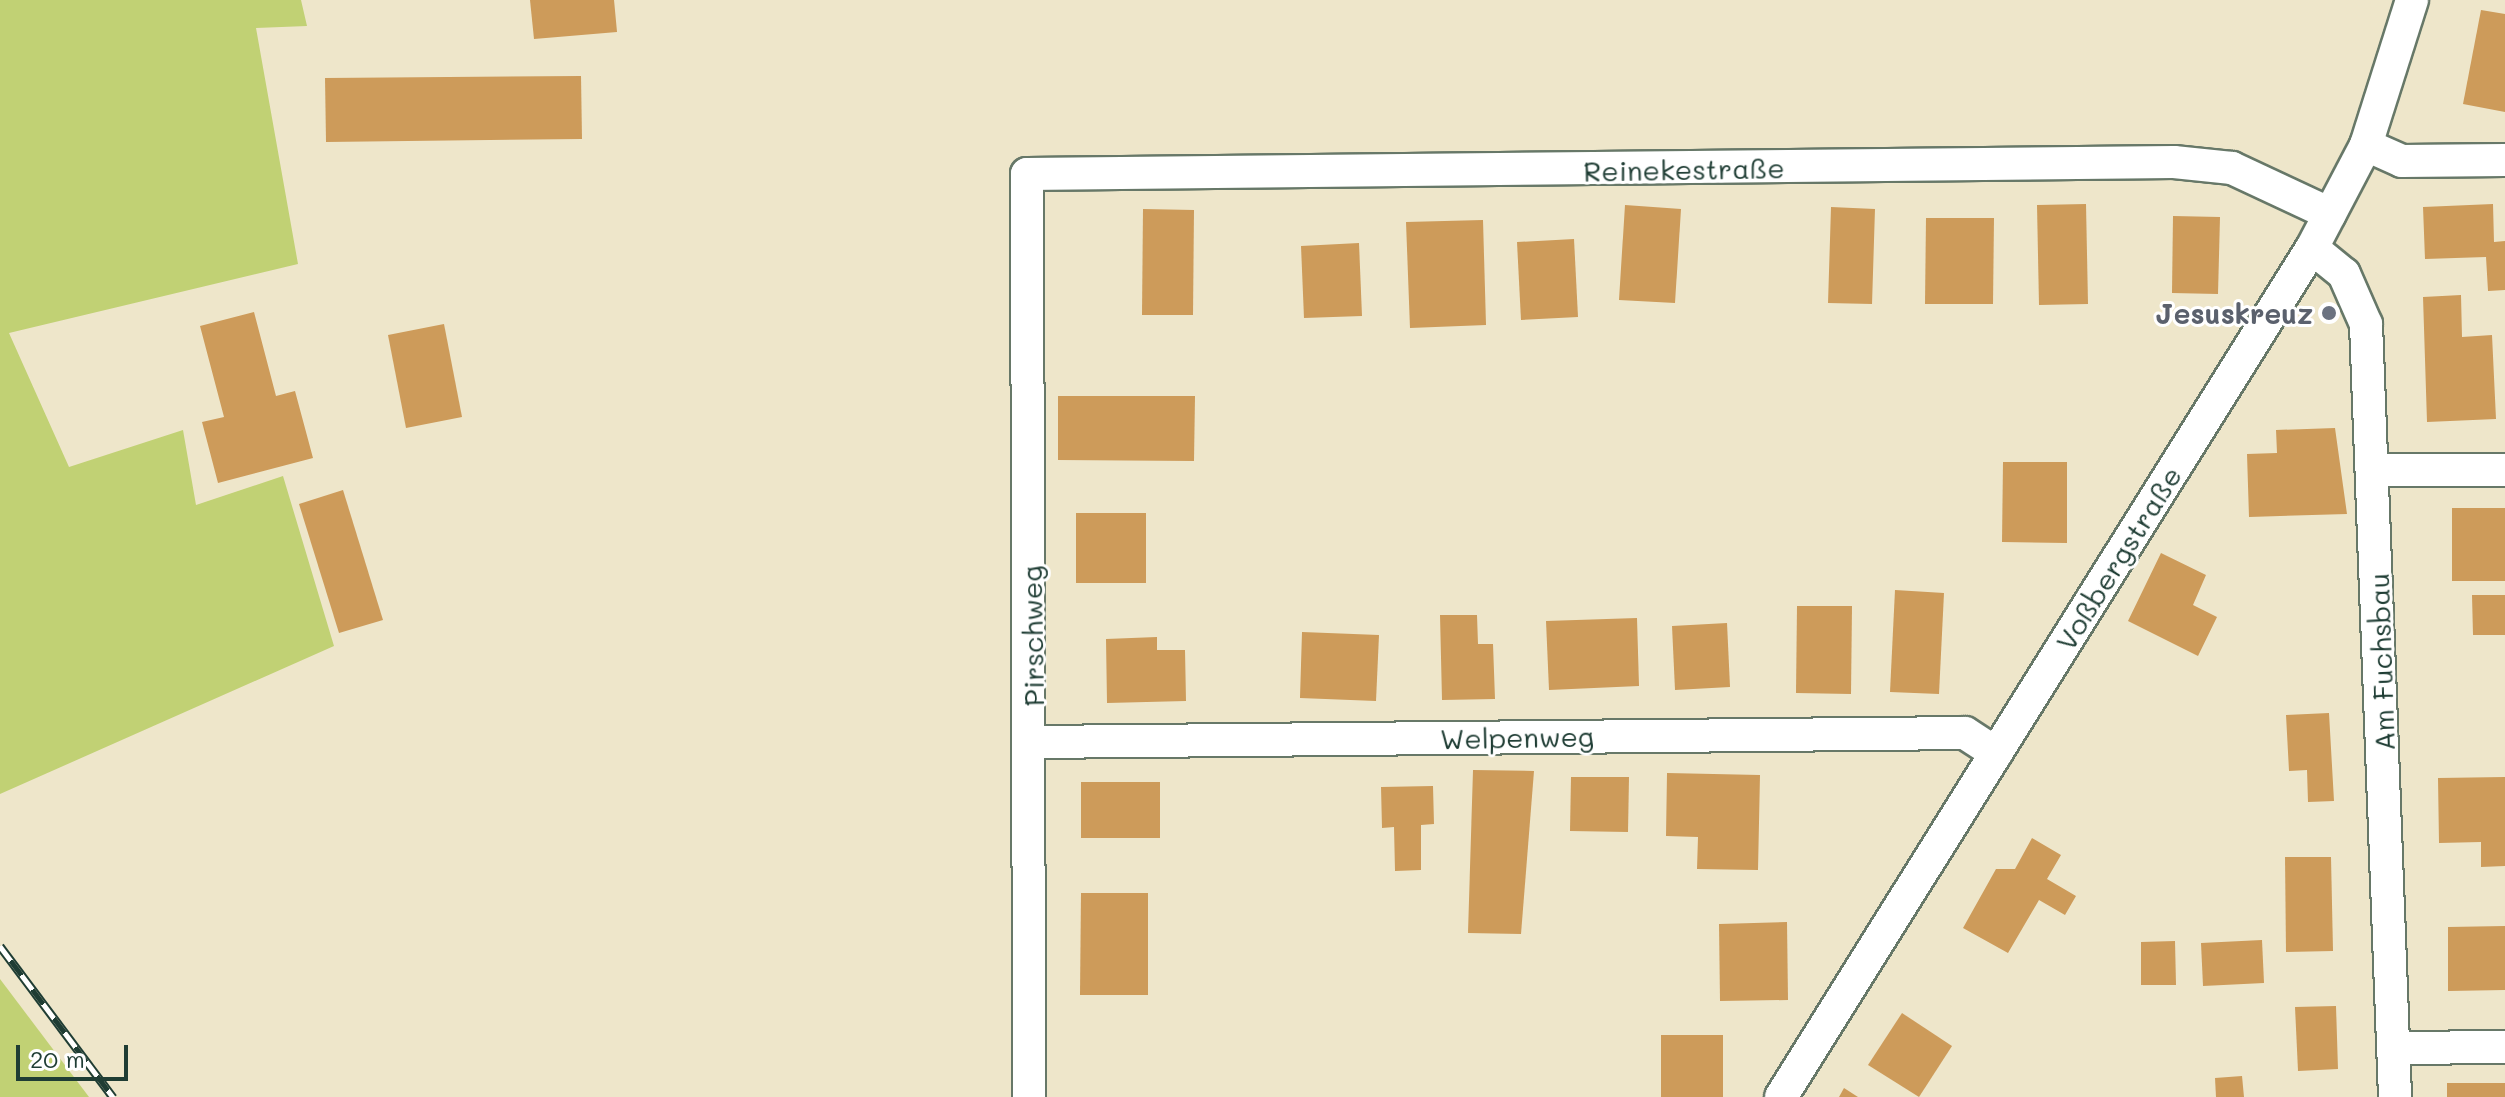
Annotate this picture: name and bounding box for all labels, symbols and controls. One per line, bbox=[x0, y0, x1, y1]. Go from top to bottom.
street label: Reinekestraße bbox=[1583, 150, 1785, 188]
place label: Jesuskreuz bbox=[2155, 296, 2313, 330]
marker: Jesuskreuz bbox=[2320, 304, 2338, 322]
street label: Voßbergstraße bbox=[2048, 460, 2188, 656]
street label: Pirschweg bbox=[1014, 565, 1050, 707]
street label: Am Fuchsbau bbox=[2361, 572, 2401, 752]
street label: Welpenweg bbox=[1440, 719, 1594, 755]
scale bar bbox=[20, 1029, 132, 1079]
text: 20 m bbox=[30, 1043, 85, 1074]

